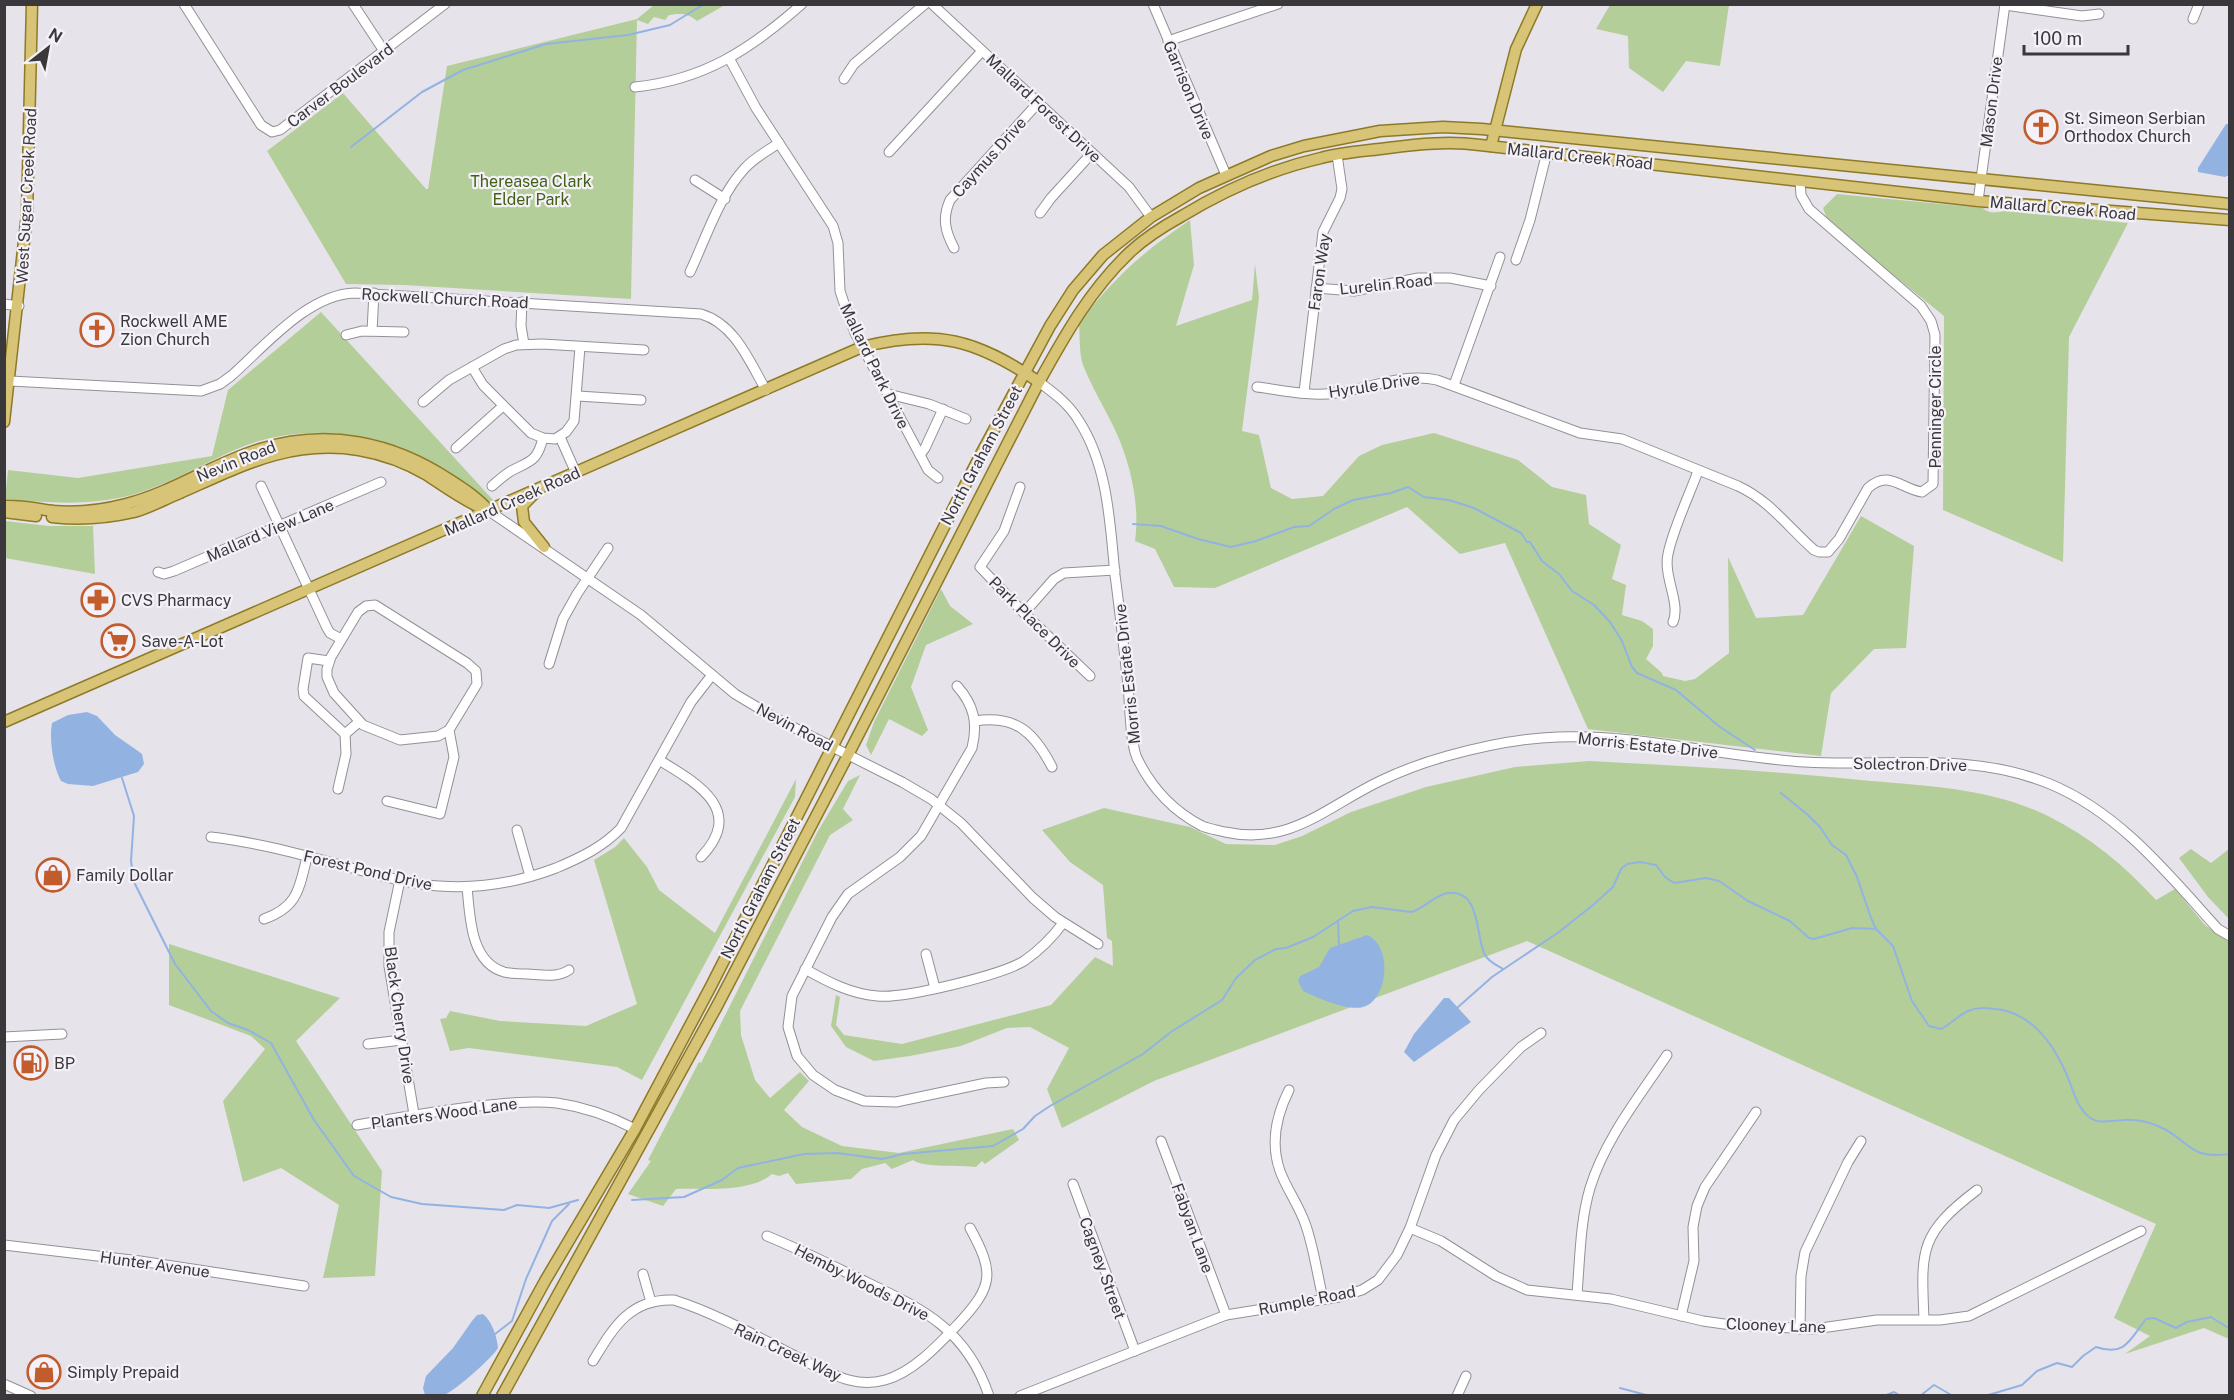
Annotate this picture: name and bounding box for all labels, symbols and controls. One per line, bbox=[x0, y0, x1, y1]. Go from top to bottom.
north arrow bbox=[18, 18, 78, 78]
scale bar bbox=[2024, 18, 2128, 56]
text: N bbox=[45, 24, 66, 47]
text: 100 m bbox=[2033, 28, 2082, 49]
street label: Garrison Drive bbox=[1159, 38, 1218, 143]
street label: Carver Boulevard bbox=[283, 39, 397, 132]
street label: Mallard Forest Drive bbox=[982, 50, 1105, 167]
street label: Mason Drive bbox=[1976, 56, 2006, 149]
street label: West Sugar Creek Road bbox=[12, 108, 41, 285]
church icon: St. Simeon Serbian Orthodox Church bbox=[2023, 109, 2059, 145]
place label: St. Simeon Serbian Orthodox Church bbox=[2064, 109, 2206, 146]
street label: Caymus Drive bbox=[948, 113, 1030, 201]
street label: Mallard Creek Road bbox=[1506, 139, 1654, 174]
park label: Thereasea Clark Elder Park bbox=[470, 172, 592, 209]
street label: Mallard Creek Road bbox=[1989, 193, 2137, 224]
street label: Faron Way bbox=[1305, 232, 1334, 312]
street label: Lurelin Road bbox=[1338, 270, 1434, 299]
street label: Rockwell Church Road bbox=[361, 285, 529, 312]
street label: Mallard Park Drive bbox=[836, 300, 913, 432]
church icon: Rockwell AME Zion Church bbox=[79, 312, 115, 348]
place label: Rockwell AME Zion Church bbox=[120, 312, 228, 349]
street label: Penninger Circle bbox=[1926, 345, 1945, 469]
street label: Hyrule Drive bbox=[1327, 369, 1421, 402]
street label: North Graham Street bbox=[937, 382, 1026, 528]
street label: Nevin Road bbox=[194, 437, 279, 486]
street label: Mallard Creek Road bbox=[441, 463, 583, 540]
street label: Mallard View Lane bbox=[204, 495, 337, 566]
street label: Park Place Drive bbox=[985, 573, 1084, 672]
pharmacy icon: CVS Pharmacy bbox=[80, 582, 116, 618]
place label: CVS Pharmacy bbox=[121, 591, 232, 610]
street label: Morris Estate Drive bbox=[1111, 603, 1144, 745]
supermarket icon: Save-A-Lot bbox=[100, 623, 136, 659]
place label: Save-A-Lot bbox=[141, 632, 224, 651]
street label: Nevin Road bbox=[753, 699, 836, 756]
street label: Morris Estate Drive bbox=[1577, 729, 1719, 762]
street label: Solectron Drive bbox=[1853, 754, 1967, 775]
street label: North Graham Street bbox=[717, 815, 804, 962]
street label: Forest Pond Drive bbox=[302, 846, 434, 895]
shop icon: Family Dollar bbox=[35, 857, 71, 893]
place label: Family Dollar bbox=[76, 866, 174, 885]
street label: Black Cherry Drive bbox=[380, 945, 419, 1085]
fuel station icon: BP bbox=[13, 1045, 49, 1081]
place label: BP bbox=[54, 1054, 75, 1073]
street label: Planters Wood Lane bbox=[370, 1094, 519, 1133]
street label: Fabyan Lane bbox=[1168, 1181, 1218, 1276]
street label: Cagney Street bbox=[1075, 1215, 1130, 1322]
street label: Hemby Woods Drive bbox=[791, 1240, 932, 1325]
street label: Hunter Avenue bbox=[99, 1247, 211, 1282]
street label: Rumple Road bbox=[1257, 1282, 1357, 1319]
street label: Clooney Lane bbox=[1726, 1314, 1826, 1337]
street label: Rain Creek Way bbox=[731, 1319, 845, 1386]
shop icon: Simply Prepaid bbox=[26, 1354, 62, 1390]
place label: Simply Prepaid bbox=[67, 1363, 179, 1382]

